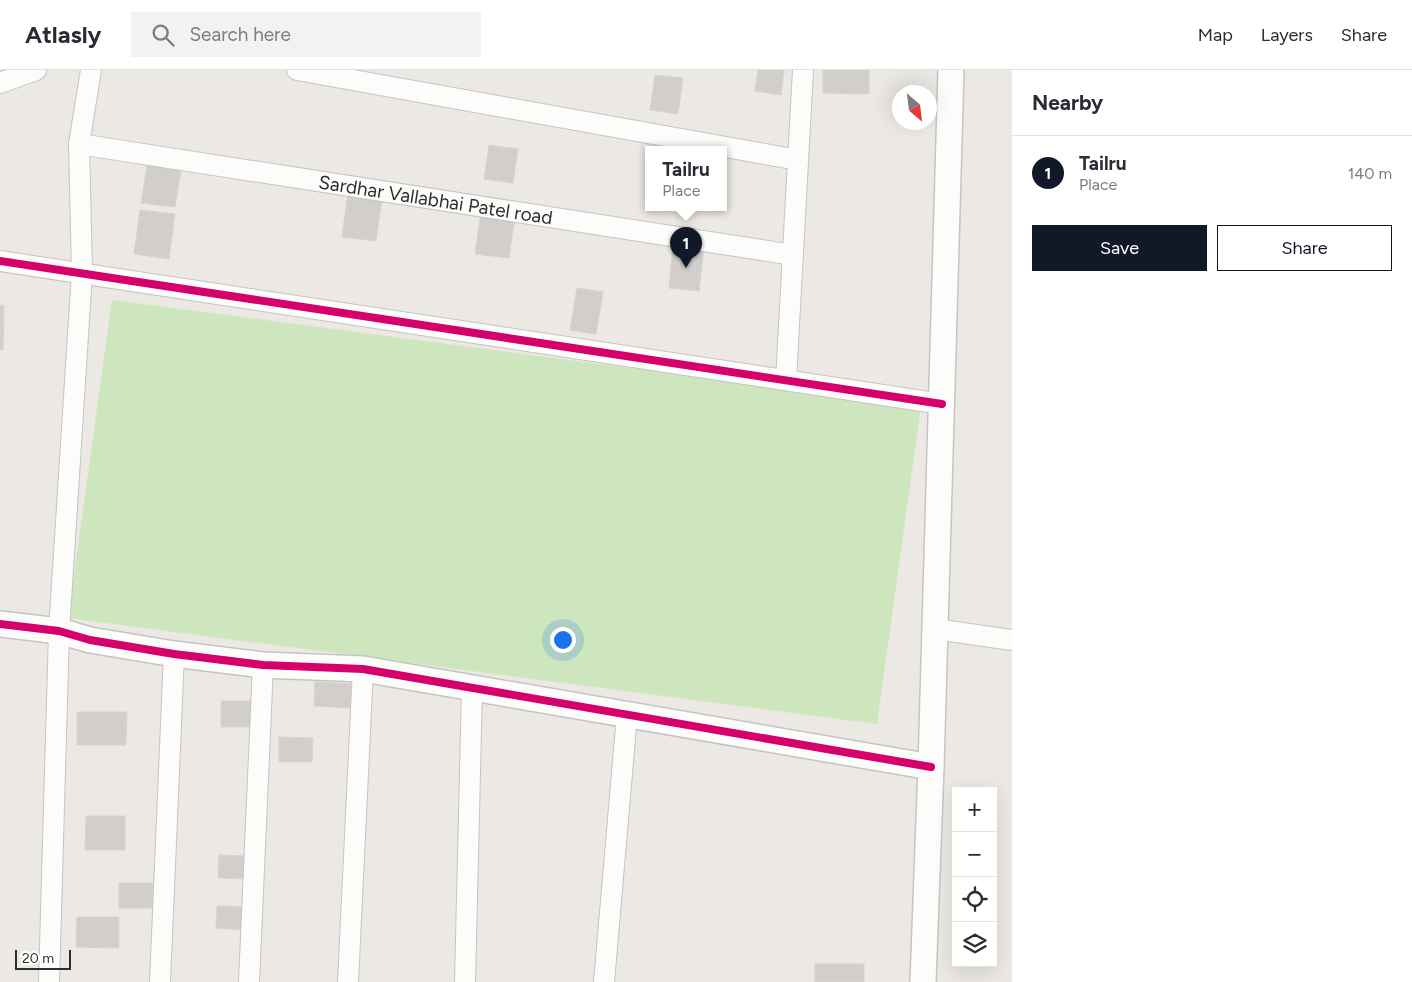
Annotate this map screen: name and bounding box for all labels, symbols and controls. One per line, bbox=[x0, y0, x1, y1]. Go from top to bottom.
search box bbox=[131, 12, 481, 57]
text: Atlasly bbox=[25, 20, 101, 49]
icon: search bbox=[149, 21, 177, 49]
text: Search here bbox=[189, 23, 291, 46]
text: Map bbox=[1198, 24, 1233, 46]
text: Layers bbox=[1261, 24, 1313, 46]
text: Share bbox=[1341, 24, 1387, 46]
north arrow bbox=[892, 85, 937, 130]
text: Nearby bbox=[1032, 90, 1103, 115]
popup bbox=[645, 146, 727, 211]
text: Tailru bbox=[1079, 152, 1127, 175]
text: Tailru bbox=[662, 158, 710, 181]
text: 1 bbox=[1045, 164, 1051, 183]
text: 140 m bbox=[1348, 164, 1392, 183]
street label: Sardhar Vallabhai Patel road bbox=[317, 170, 554, 229]
text: Place bbox=[1079, 175, 1117, 194]
text: Place bbox=[662, 181, 701, 200]
button: Save bbox=[1032, 225, 1207, 271]
button: Share bbox=[1217, 225, 1392, 271]
pin: 1 bbox=[670, 227, 702, 268]
your location bbox=[550, 627, 576, 653]
map controls bbox=[952, 787, 997, 967]
button: + bbox=[952, 787, 997, 832]
button: − bbox=[952, 832, 997, 877]
button: locate bbox=[952, 877, 997, 922]
button: layers bbox=[952, 922, 997, 967]
scale bar bbox=[15, 947, 71, 970]
text: 20 m bbox=[22, 950, 54, 967]

